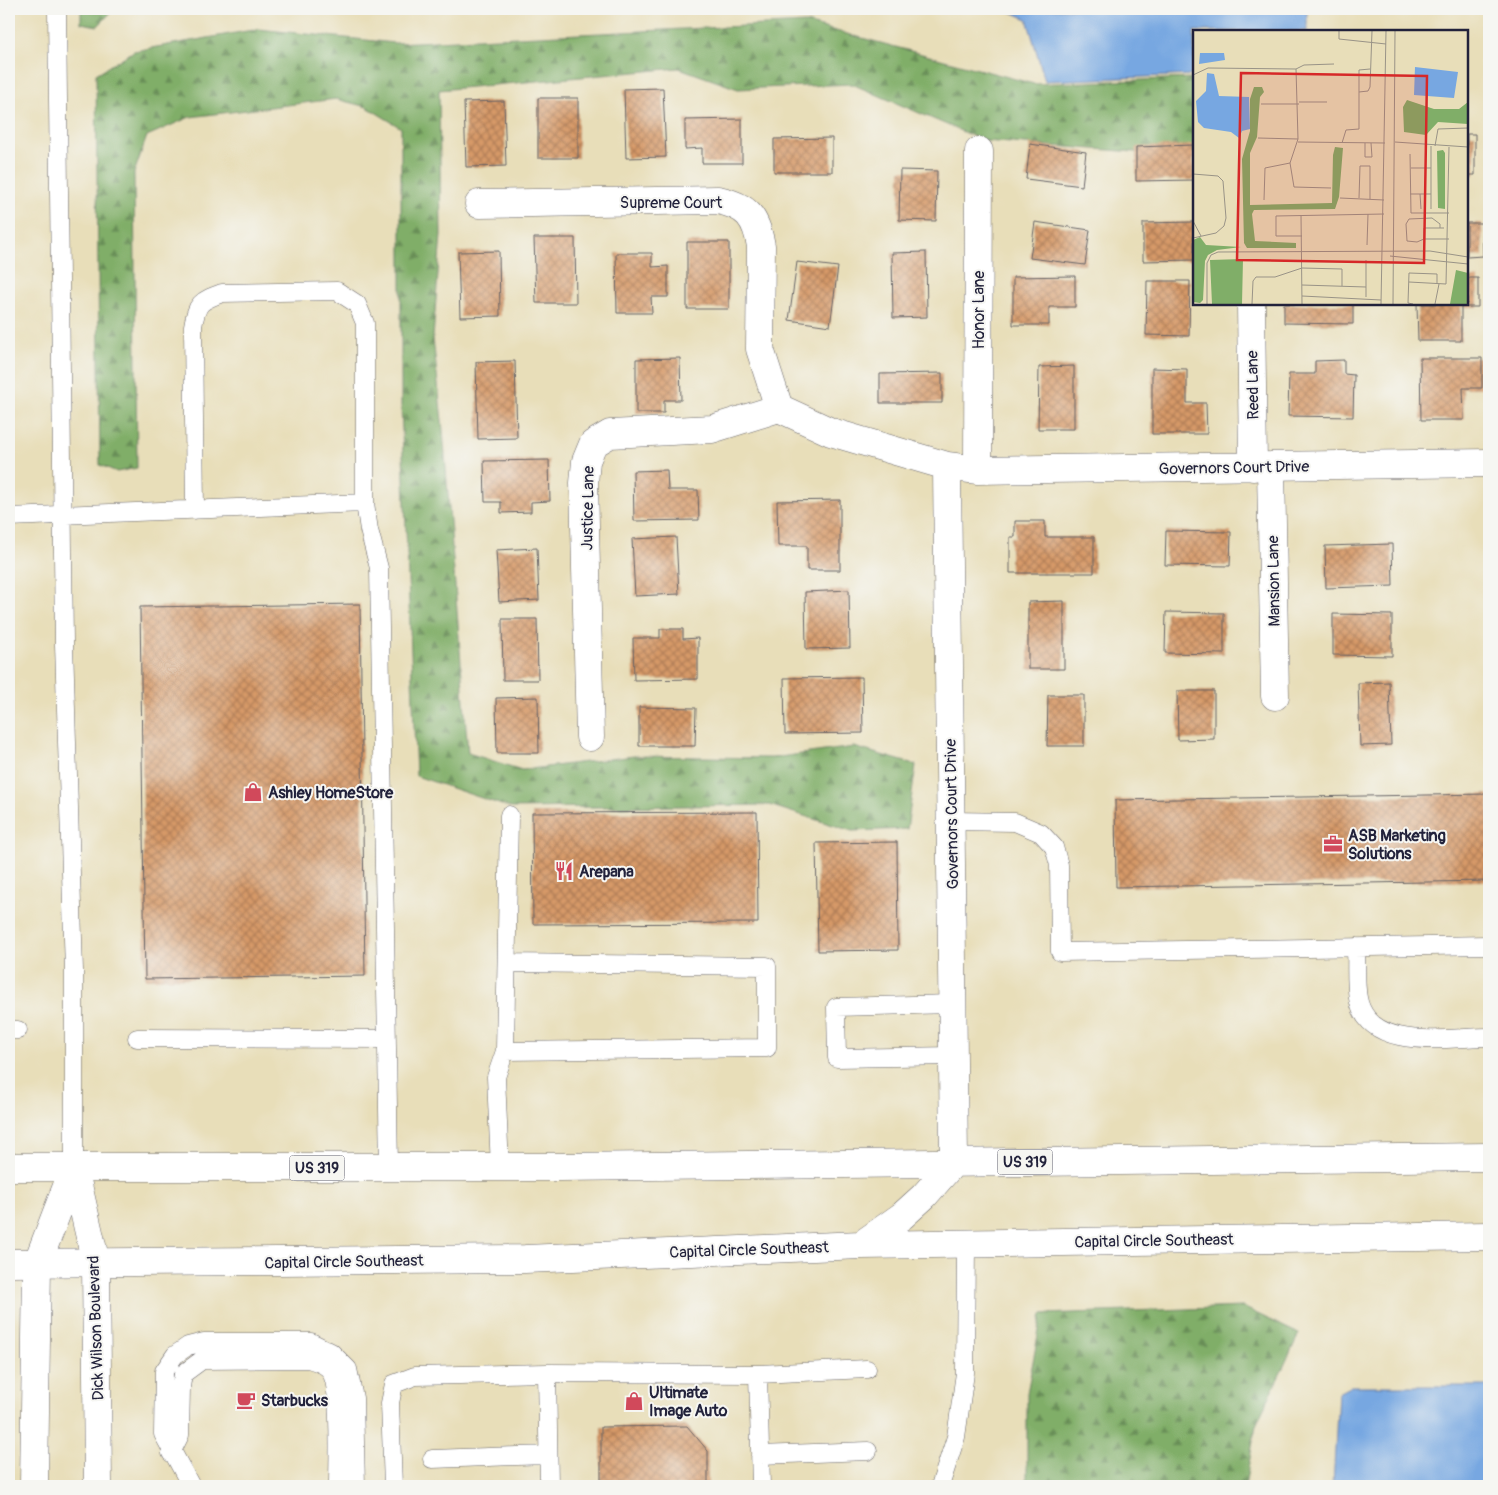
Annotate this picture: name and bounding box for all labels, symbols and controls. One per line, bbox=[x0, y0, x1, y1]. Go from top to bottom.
inset map bbox=[1193, 30, 1468, 305]
street label: Supreme Court bbox=[620, 193, 723, 213]
street label: Honor Lane bbox=[969, 271, 989, 349]
street label: Reed Lane bbox=[1242, 350, 1264, 420]
street label: Governors Court Drive bbox=[1159, 457, 1310, 479]
street label: Justice Lane bbox=[577, 465, 599, 550]
street label: Mansion Lane bbox=[1263, 535, 1285, 627]
street label: Governors Court Drive bbox=[941, 738, 963, 889]
shop icon: Ashley HomeStore bbox=[242, 781, 264, 803]
place label: Ashley HomeStore bbox=[268, 783, 394, 803]
place label: ASB Marketing Solutions bbox=[1348, 826, 1446, 864]
office icon: ASB Marketing Solutions bbox=[1322, 833, 1344, 855]
restaurant icon: Arepana bbox=[553, 860, 575, 882]
place label: Arepana bbox=[579, 862, 634, 882]
road number: US 319 bbox=[998, 1150, 1052, 1174]
road number: US 319 bbox=[290, 1156, 344, 1180]
street label: Capital Circle Southeast bbox=[1074, 1230, 1234, 1252]
street label: Capital Circle Southeast bbox=[669, 1237, 830, 1263]
street label: Capital Circle Southeast bbox=[264, 1251, 424, 1273]
street label: Dick Wilson Boulevard bbox=[83, 1255, 109, 1401]
place label: Ultimate Image Auto bbox=[649, 1383, 728, 1421]
cafe icon: Starbucks bbox=[235, 1389, 257, 1411]
shop icon: Ultimate Image Auto bbox=[623, 1390, 645, 1412]
place label: Starbucks bbox=[261, 1391, 329, 1411]

